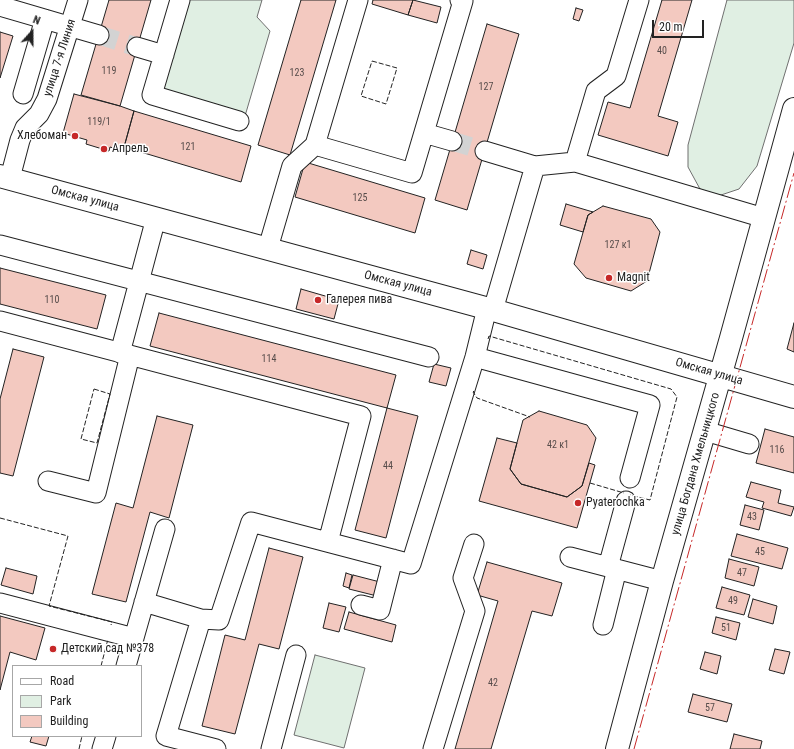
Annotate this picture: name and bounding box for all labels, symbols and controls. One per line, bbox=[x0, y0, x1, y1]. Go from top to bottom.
north arrow bbox=[12, 12, 52, 52]
scale bar bbox=[654, 12, 706, 38]
text: N bbox=[31, 13, 42, 28]
street label: улица 7-я Линия bbox=[41, 17, 79, 99]
text: 20 m bbox=[659, 20, 683, 34]
house number: 40 bbox=[657, 45, 667, 57]
house number: 119 bbox=[102, 65, 116, 77]
house number: 123 bbox=[290, 67, 304, 79]
house number: 127 bbox=[479, 81, 493, 93]
house number: 119/1 bbox=[87, 116, 111, 128]
place label: Хлебоман bbox=[17, 129, 67, 143]
marker: Хлебоман bbox=[70, 131, 80, 141]
house number: 121 bbox=[181, 141, 195, 153]
place label: Апрель bbox=[112, 142, 148, 156]
marker: Апрель bbox=[99, 144, 109, 154]
street label: Омская улица bbox=[50, 183, 120, 215]
house number: 125 bbox=[353, 192, 367, 204]
house number: 127 к1 bbox=[605, 239, 631, 251]
street label: Омская улица bbox=[363, 268, 433, 300]
place label: Magnit bbox=[617, 271, 650, 285]
marker: Magnit bbox=[604, 273, 614, 283]
place label: Галерея пива bbox=[326, 293, 392, 307]
house number: 110 bbox=[45, 294, 59, 306]
marker: Галерея пива bbox=[313, 295, 323, 305]
house number: 114 bbox=[262, 353, 276, 365]
street label: Омская улица bbox=[674, 355, 744, 389]
street label: улица Богдана Хмельницкого bbox=[669, 391, 723, 537]
house number: 42 к1 bbox=[547, 439, 569, 451]
house number: 116 bbox=[770, 444, 784, 456]
house number: 44 bbox=[383, 460, 393, 472]
place label: Pyaterochka bbox=[586, 496, 645, 510]
marker: Pyaterochka bbox=[573, 498, 583, 508]
house number: 43 bbox=[747, 511, 757, 523]
house number: 45 bbox=[755, 546, 765, 558]
house number: 47 bbox=[737, 567, 747, 579]
house number: 49 bbox=[728, 595, 738, 607]
house number: 51 bbox=[721, 622, 731, 634]
place label: Детский сад №378 bbox=[61, 642, 154, 656]
marker: Детский сад №378 bbox=[48, 644, 58, 654]
legend bbox=[12, 665, 142, 737]
text: Road bbox=[50, 674, 74, 688]
house number: 42 bbox=[488, 677, 498, 689]
text: Park bbox=[50, 694, 71, 708]
house number: 57 bbox=[705, 702, 715, 714]
text: Building bbox=[50, 714, 88, 728]

